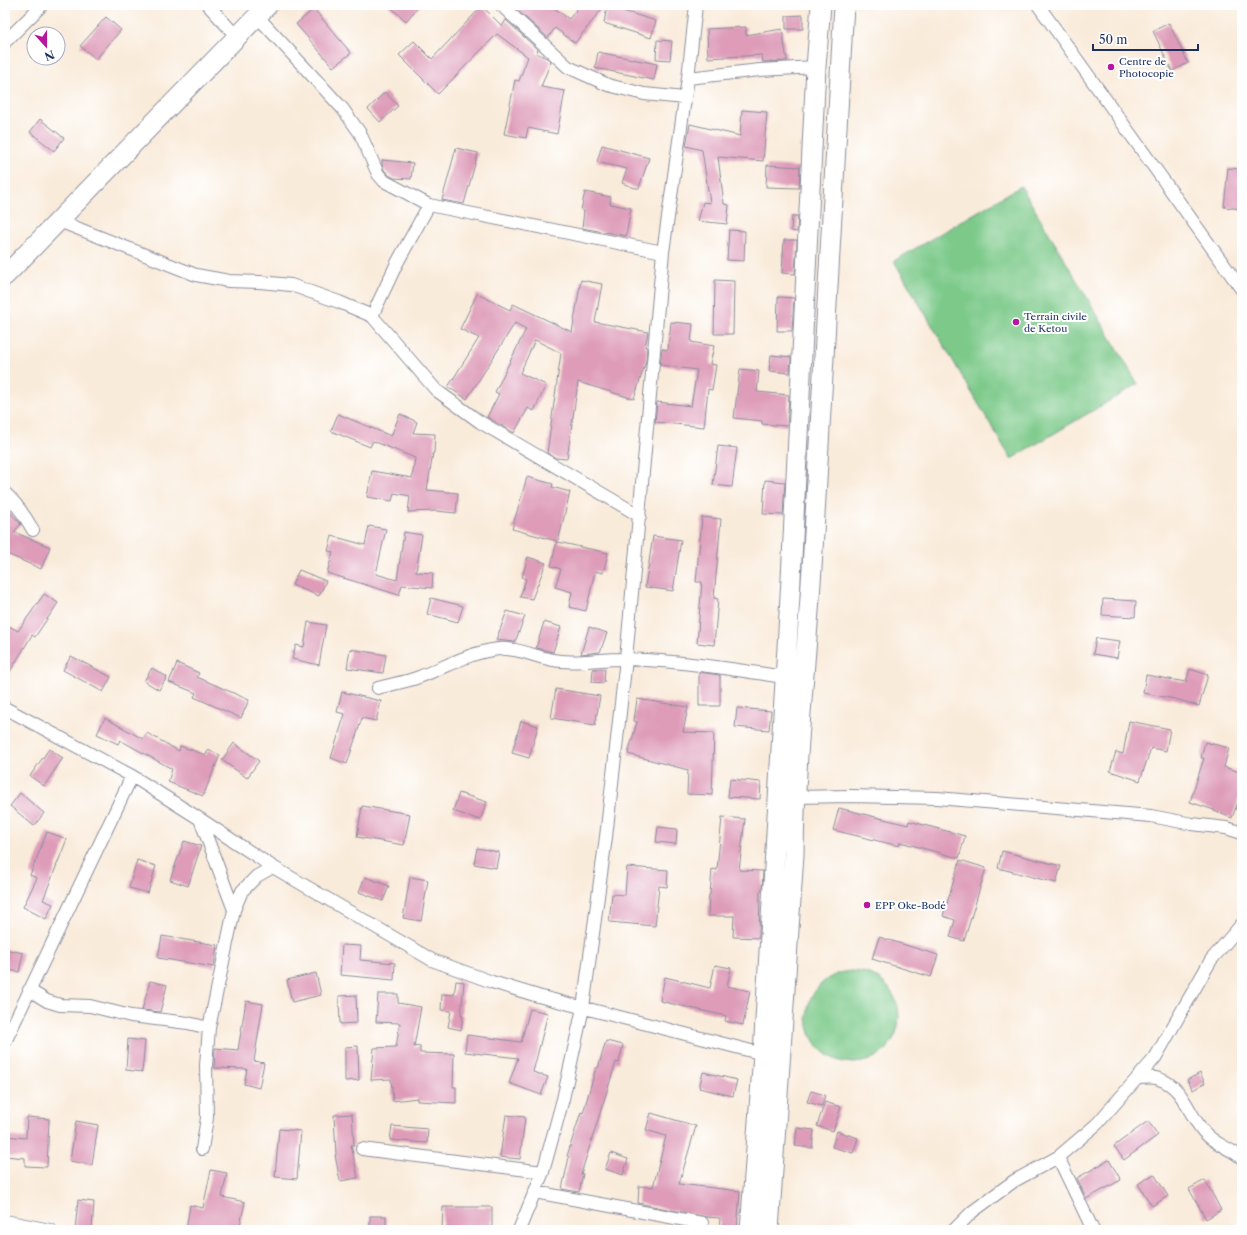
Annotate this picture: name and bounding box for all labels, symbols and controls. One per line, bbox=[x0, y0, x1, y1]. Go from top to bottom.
north arrow bbox=[26, 26, 66, 66]
scale bar bbox=[1093, 26, 1198, 52]
text: 50 m bbox=[1099, 32, 1128, 47]
text: N bbox=[42, 47, 57, 64]
place label: Centre de Photocopie bbox=[1119, 55, 1174, 80]
marker: Centre de Photocopie bbox=[1106, 62, 1116, 72]
place label: Terrain civile de Ketou bbox=[1024, 310, 1087, 335]
marker: Terrain civile de Ketou bbox=[1011, 317, 1021, 327]
place label: EPP Oke-Bodé bbox=[875, 899, 946, 912]
marker: EPP Oke-Bodé bbox=[862, 900, 872, 910]

